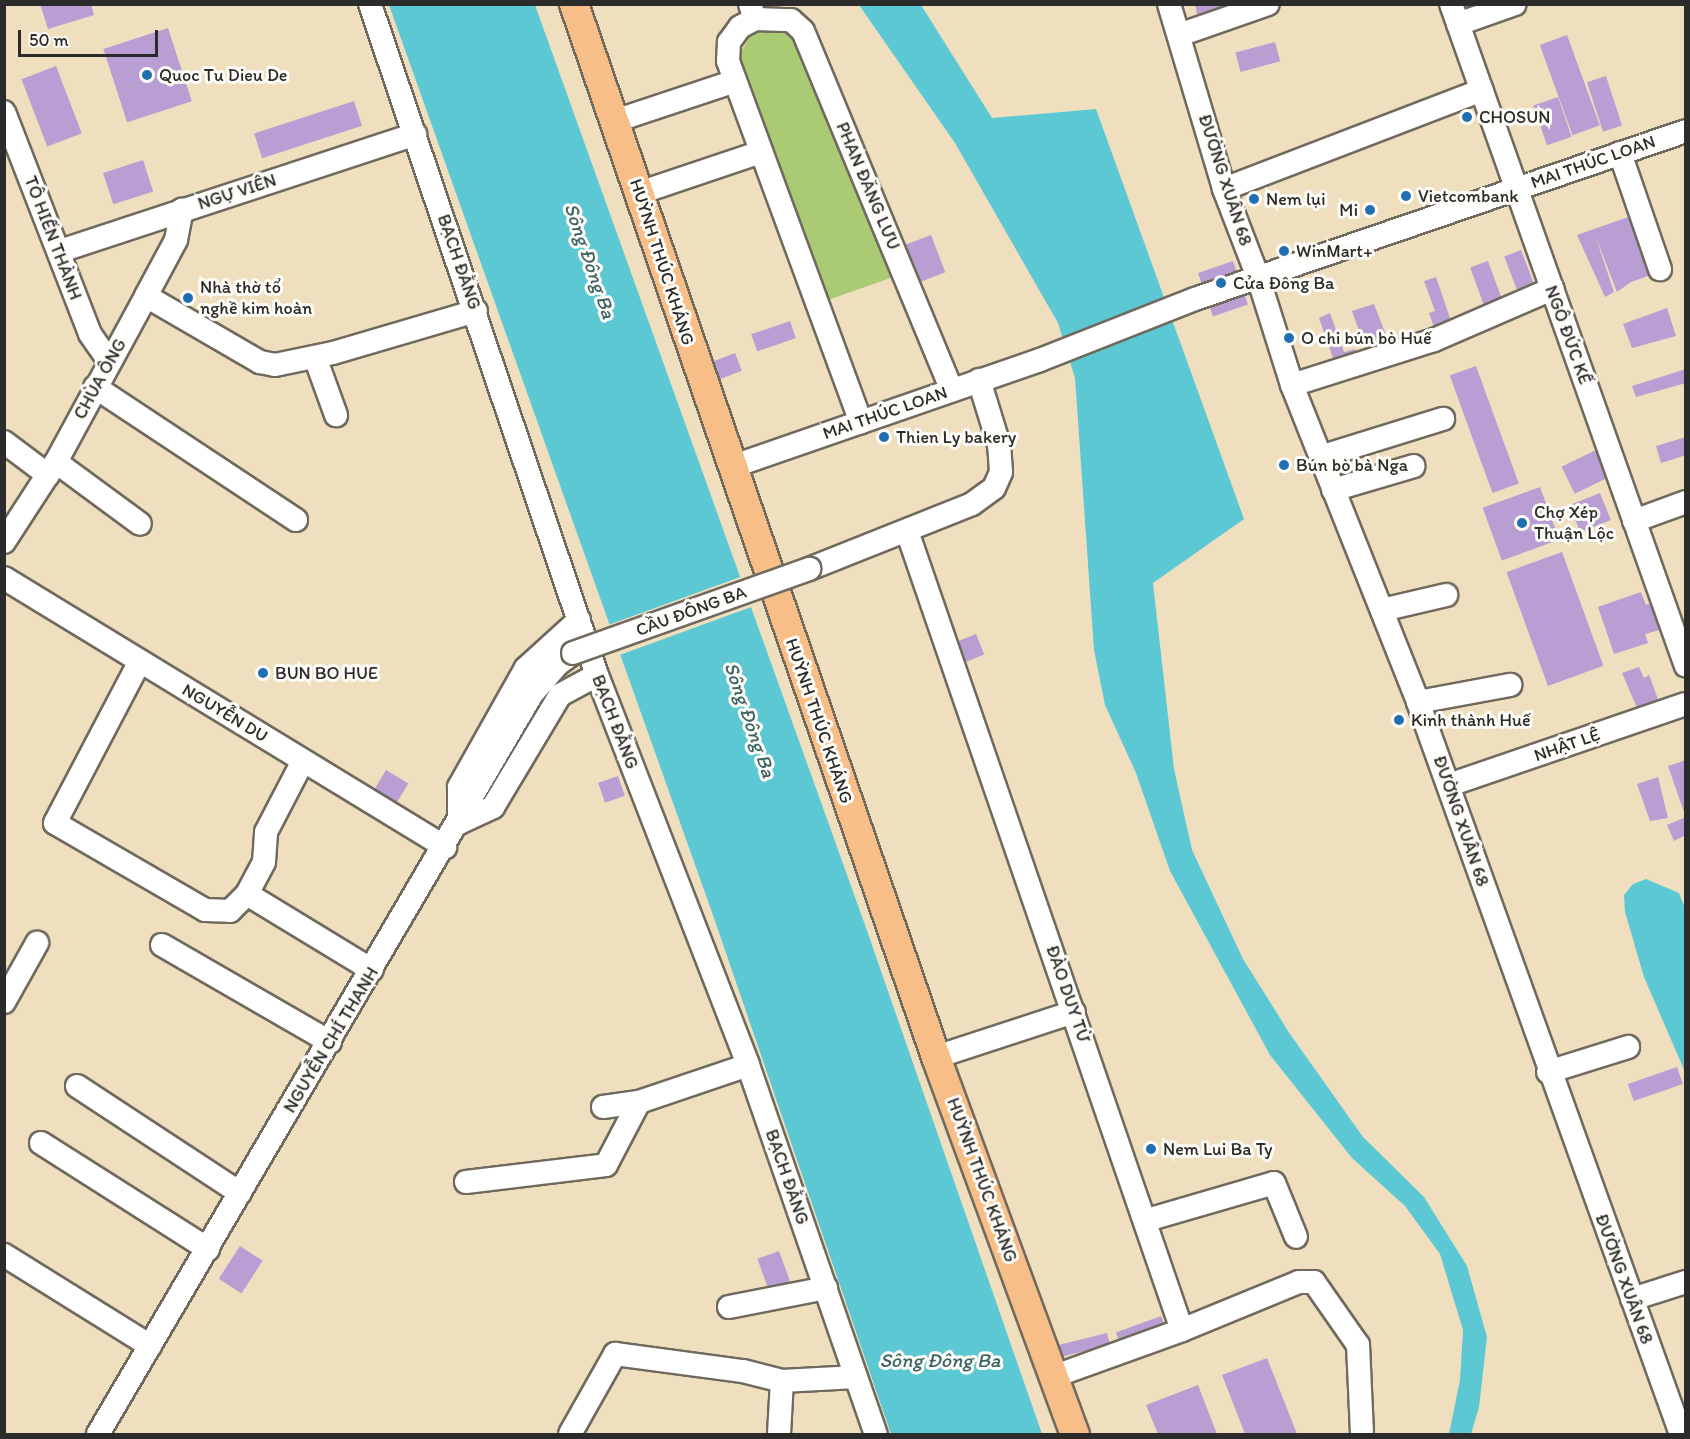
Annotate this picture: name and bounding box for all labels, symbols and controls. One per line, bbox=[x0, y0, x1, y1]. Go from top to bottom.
scale bar bbox=[21, 18, 160, 56]
text: 50 m bbox=[29, 29, 69, 51]
place label: Quoc Tu Dieu De bbox=[159, 64, 286, 86]
marker: Quoc Tu Dieu De bbox=[140, 68, 154, 82]
place label: CHOSUN bbox=[1479, 106, 1550, 128]
marker: CHOSUN bbox=[1460, 110, 1474, 124]
street label: ĐƯỜNG XUÂN 68 bbox=[1194, 111, 1256, 249]
street label: PHAN ĐĂNG LƯU bbox=[831, 119, 905, 253]
street label: MAI THÚC LOAN bbox=[1528, 131, 1658, 193]
street label: NGỰ VIÊN bbox=[195, 169, 279, 215]
street label: TÔ HIẾN THÀNH bbox=[19, 173, 87, 303]
street label: HUỲNH THÚC KHÁNG bbox=[625, 176, 699, 348]
place label: Vietcombank bbox=[1418, 185, 1519, 207]
place label: Nem lụi bbox=[1266, 188, 1326, 210]
marker: Vietcombank bbox=[1399, 189, 1413, 203]
marker: Nem lụi bbox=[1247, 192, 1261, 206]
place label: Mi bbox=[1339, 199, 1358, 221]
water label: Sông Đông Ba bbox=[559, 200, 621, 322]
marker: Mi bbox=[1363, 203, 1377, 217]
street label: BẠCH ĐẰNG bbox=[433, 211, 485, 313]
place label: WinMart+ bbox=[1296, 240, 1373, 262]
marker: WinMart+ bbox=[1277, 244, 1291, 258]
place label: Cửa Đông Ba bbox=[1233, 272, 1334, 294]
marker: Cửa Đông Ba bbox=[1214, 276, 1228, 290]
place label: Nhà thờ tổ nghề kim hoàn bbox=[200, 277, 312, 320]
street label: NGÔ ĐỨC KẾ bbox=[1540, 282, 1596, 388]
marker: Nhà thờ tổ nghề kim hoàn bbox=[181, 291, 195, 305]
place label: O chi bún bò Huế bbox=[1301, 327, 1431, 349]
marker: O chi bún bò Huế bbox=[1282, 331, 1296, 345]
street label: CHÙA ÔNG bbox=[69, 335, 131, 423]
street label: MAI THÚC LOAN bbox=[820, 382, 950, 444]
place label: Thien Ly bakery bbox=[896, 426, 1016, 448]
marker: Thien Ly bakery bbox=[877, 430, 891, 444]
place label: Bún bò bà Nga bbox=[1296, 454, 1408, 476]
marker: Bún bò bà Nga bbox=[1277, 458, 1291, 472]
place label: Chợ Xép Thuận Lộc bbox=[1534, 502, 1614, 544]
marker: Chợ Xép Thuận Lộc bbox=[1515, 516, 1529, 530]
street label: CẦU ĐÔNG BA bbox=[633, 581, 749, 641]
street label: HUỲNH THÚC KHÁNG bbox=[781, 635, 857, 807]
water label: Sông Đông Ba bbox=[719, 659, 781, 781]
place label: BUN BO HUE bbox=[275, 662, 378, 684]
marker: BUN BO HUE bbox=[256, 666, 270, 680]
street label: BẠCH ĐẰNG bbox=[587, 672, 643, 772]
street label: NGUYỄN DU bbox=[178, 679, 272, 747]
place label: Kinh thành Huế bbox=[1411, 709, 1531, 731]
marker: Kinh thành Huế bbox=[1392, 713, 1406, 727]
street label: NHẬT LỆ bbox=[1531, 724, 1603, 766]
street label: ĐƯỜNG XUÂN 68 bbox=[1428, 753, 1494, 889]
street label: ĐÀO DUY TỪ bbox=[1041, 942, 1095, 1046]
street label: NGUYỄN CHÍ THANH bbox=[279, 963, 383, 1117]
street label: HUỲNH THÚC KHÁNG bbox=[942, 1095, 1022, 1265]
street label: BẠCH ĐẰNG bbox=[761, 1126, 813, 1228]
place label: Nem Lui Ba Ty bbox=[1163, 1138, 1272, 1160]
marker: Nem Lui Ba Ty bbox=[1144, 1142, 1158, 1156]
street label: ĐƯỜNG XUÂN 68 bbox=[1590, 1211, 1658, 1347]
water label: Sông Đông Ba bbox=[880, 1348, 1000, 1372]

